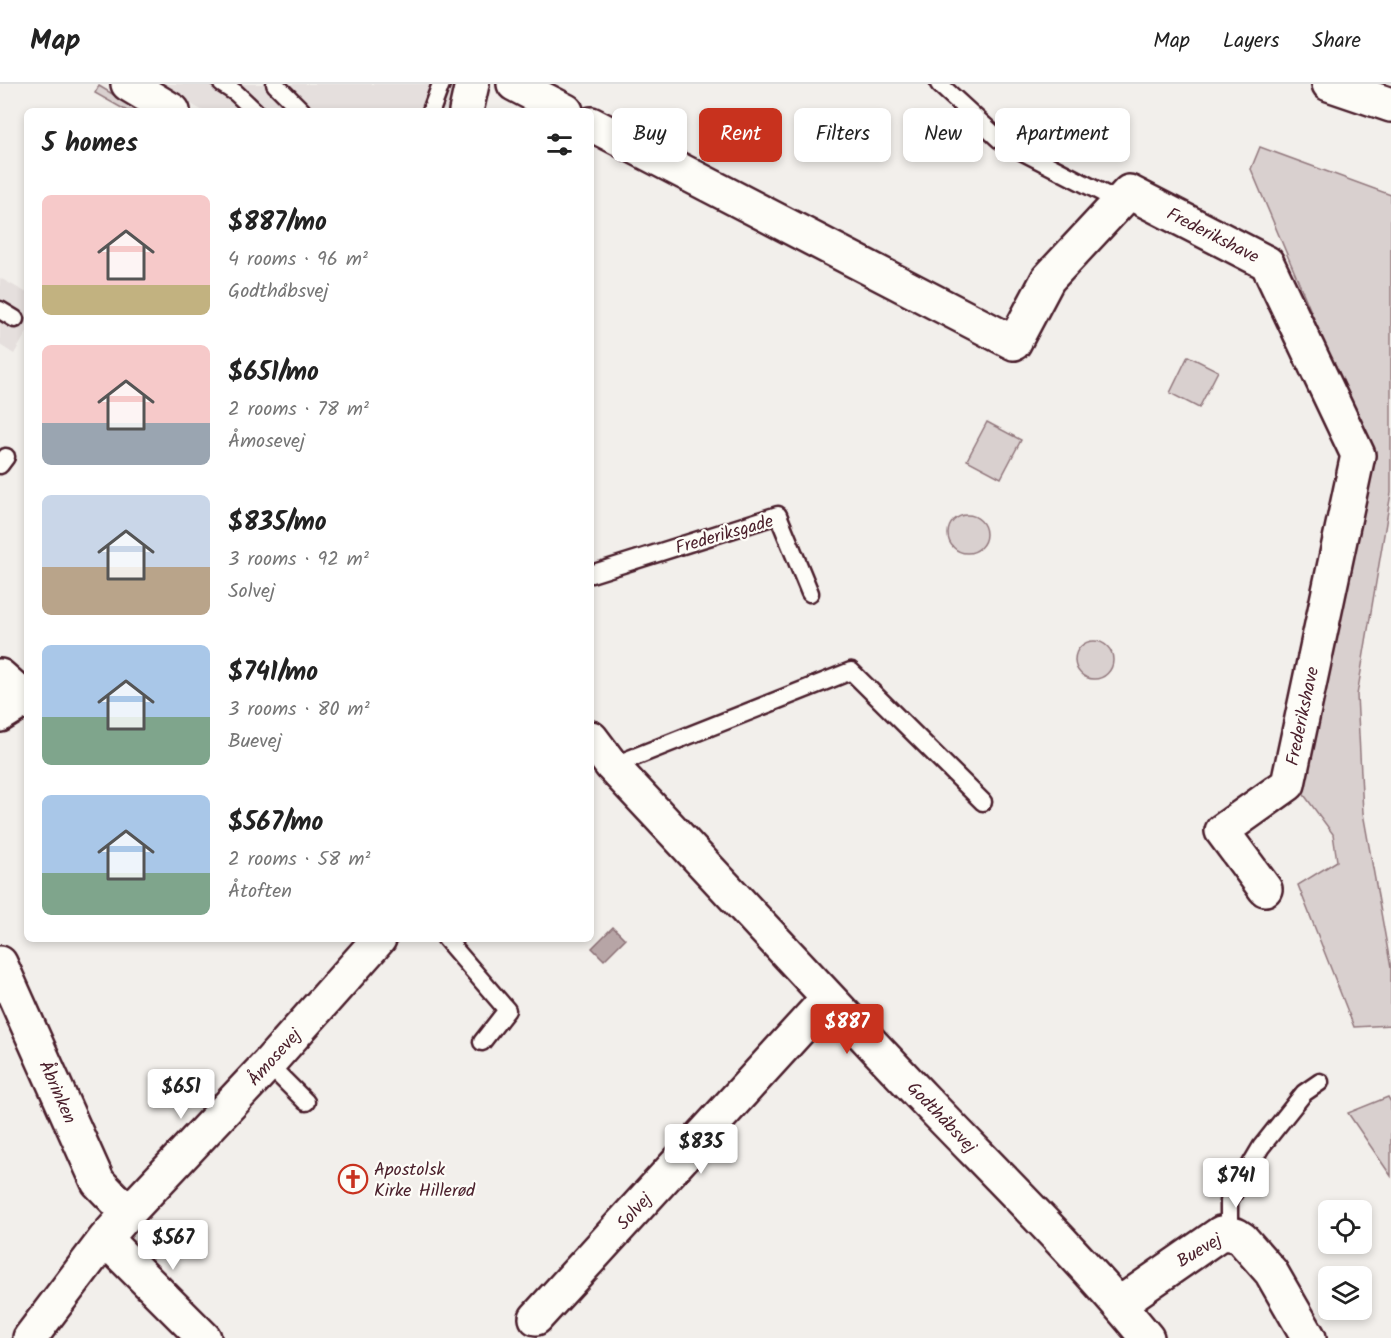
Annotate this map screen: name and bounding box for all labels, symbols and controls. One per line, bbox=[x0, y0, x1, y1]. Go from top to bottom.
text: Map bbox=[30, 19, 81, 64]
text: Map bbox=[1153, 25, 1190, 58]
text: Layers bbox=[1223, 25, 1279, 58]
text: Share bbox=[1312, 25, 1361, 58]
chip: Buy bbox=[612, 108, 687, 162]
chip: Rent bbox=[699, 108, 782, 162]
chip: Filters bbox=[794, 108, 891, 162]
chip: New bbox=[903, 108, 983, 162]
chip: Apartment bbox=[995, 108, 1130, 162]
text: 5 homes bbox=[42, 123, 138, 165]
icon: filters bbox=[543, 128, 576, 161]
street label: Frederikshave bbox=[1161, 201, 1264, 272]
text: $887/mo bbox=[228, 202, 327, 244]
icon: home bbox=[90, 219, 162, 291]
text: 4 rooms · 96 m² bbox=[228, 244, 368, 276]
text: Godthåbsvej bbox=[228, 276, 329, 308]
text: $651/mo bbox=[228, 352, 319, 394]
icon: home bbox=[90, 369, 162, 441]
text: 2 rooms · 78 m² bbox=[228, 394, 369, 426]
text: Åmosevej bbox=[228, 426, 305, 458]
text: $835/mo bbox=[228, 502, 327, 544]
street label: Frederiksgade bbox=[672, 508, 777, 563]
icon: home bbox=[90, 519, 162, 591]
text: 3 rooms · 92 m² bbox=[228, 544, 369, 576]
text: Solvej bbox=[228, 576, 275, 608]
text: $741/mo bbox=[228, 652, 318, 694]
street label: Frederikshave bbox=[1279, 664, 1328, 769]
icon: home bbox=[90, 669, 162, 741]
text: 3 rooms · 80 m² bbox=[228, 694, 370, 726]
text: Buevej bbox=[228, 726, 282, 758]
text: $567/mo bbox=[228, 802, 323, 844]
icon: home bbox=[90, 819, 162, 891]
text: 2 rooms · 58 m² bbox=[228, 844, 370, 876]
text: Åtoften bbox=[228, 876, 292, 908]
pin: $887 bbox=[811, 1004, 883, 1055]
text: $887 bbox=[825, 1007, 869, 1039]
street label: Åmosevej bbox=[241, 1021, 310, 1094]
street label: Åbrinken bbox=[30, 1056, 83, 1129]
pin: $651 bbox=[145, 1069, 217, 1120]
text: $651 bbox=[162, 1072, 200, 1104]
street label: Godthåbsvej bbox=[899, 1075, 984, 1162]
pin: $835 bbox=[665, 1124, 737, 1175]
text: $835 bbox=[679, 1127, 723, 1159]
place label: Apostolsk Kirke Hillerød bbox=[374, 1156, 476, 1206]
pin: $741 bbox=[1200, 1158, 1272, 1209]
text: $741 bbox=[1217, 1161, 1255, 1193]
church icon: Apostolsk Kirke Hillerød bbox=[337, 1163, 369, 1195]
street label: Solvej bbox=[610, 1185, 661, 1237]
map controls bbox=[1318, 1200, 1372, 1320]
button: locate bbox=[1318, 1200, 1372, 1254]
pin: $567 bbox=[137, 1220, 209, 1271]
text: $567 bbox=[152, 1223, 194, 1255]
street label: Buevej bbox=[1172, 1226, 1229, 1276]
button: layers bbox=[1318, 1266, 1372, 1320]

